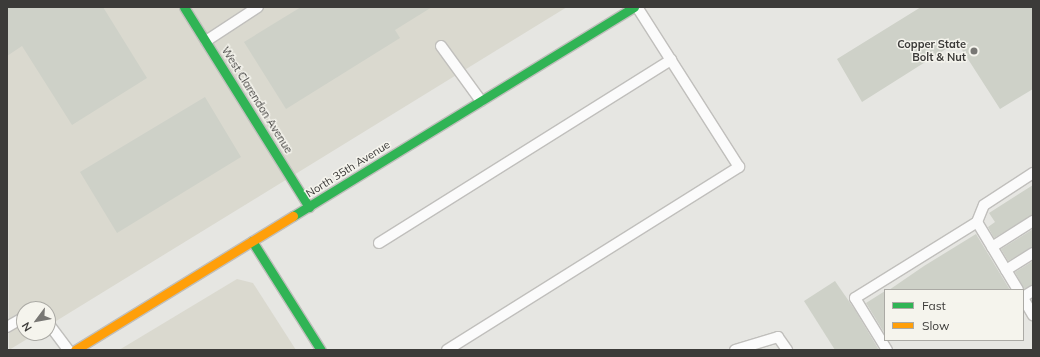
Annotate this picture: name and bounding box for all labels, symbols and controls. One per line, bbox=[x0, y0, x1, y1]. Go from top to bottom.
place label: Copper State Bolt & Nut bbox=[897, 38, 966, 64]
street label: West Clarendon Avenue bbox=[219, 44, 295, 156]
marker: Copper State Bolt & Nut bbox=[969, 46, 979, 56]
street label: North 35th Avenue bbox=[304, 138, 392, 200]
legend bbox=[884, 289, 1024, 341]
text: Fast bbox=[922, 298, 946, 313]
north arrow bbox=[16, 301, 56, 341]
text: Slow bbox=[922, 318, 950, 333]
text: N bbox=[19, 320, 35, 334]

